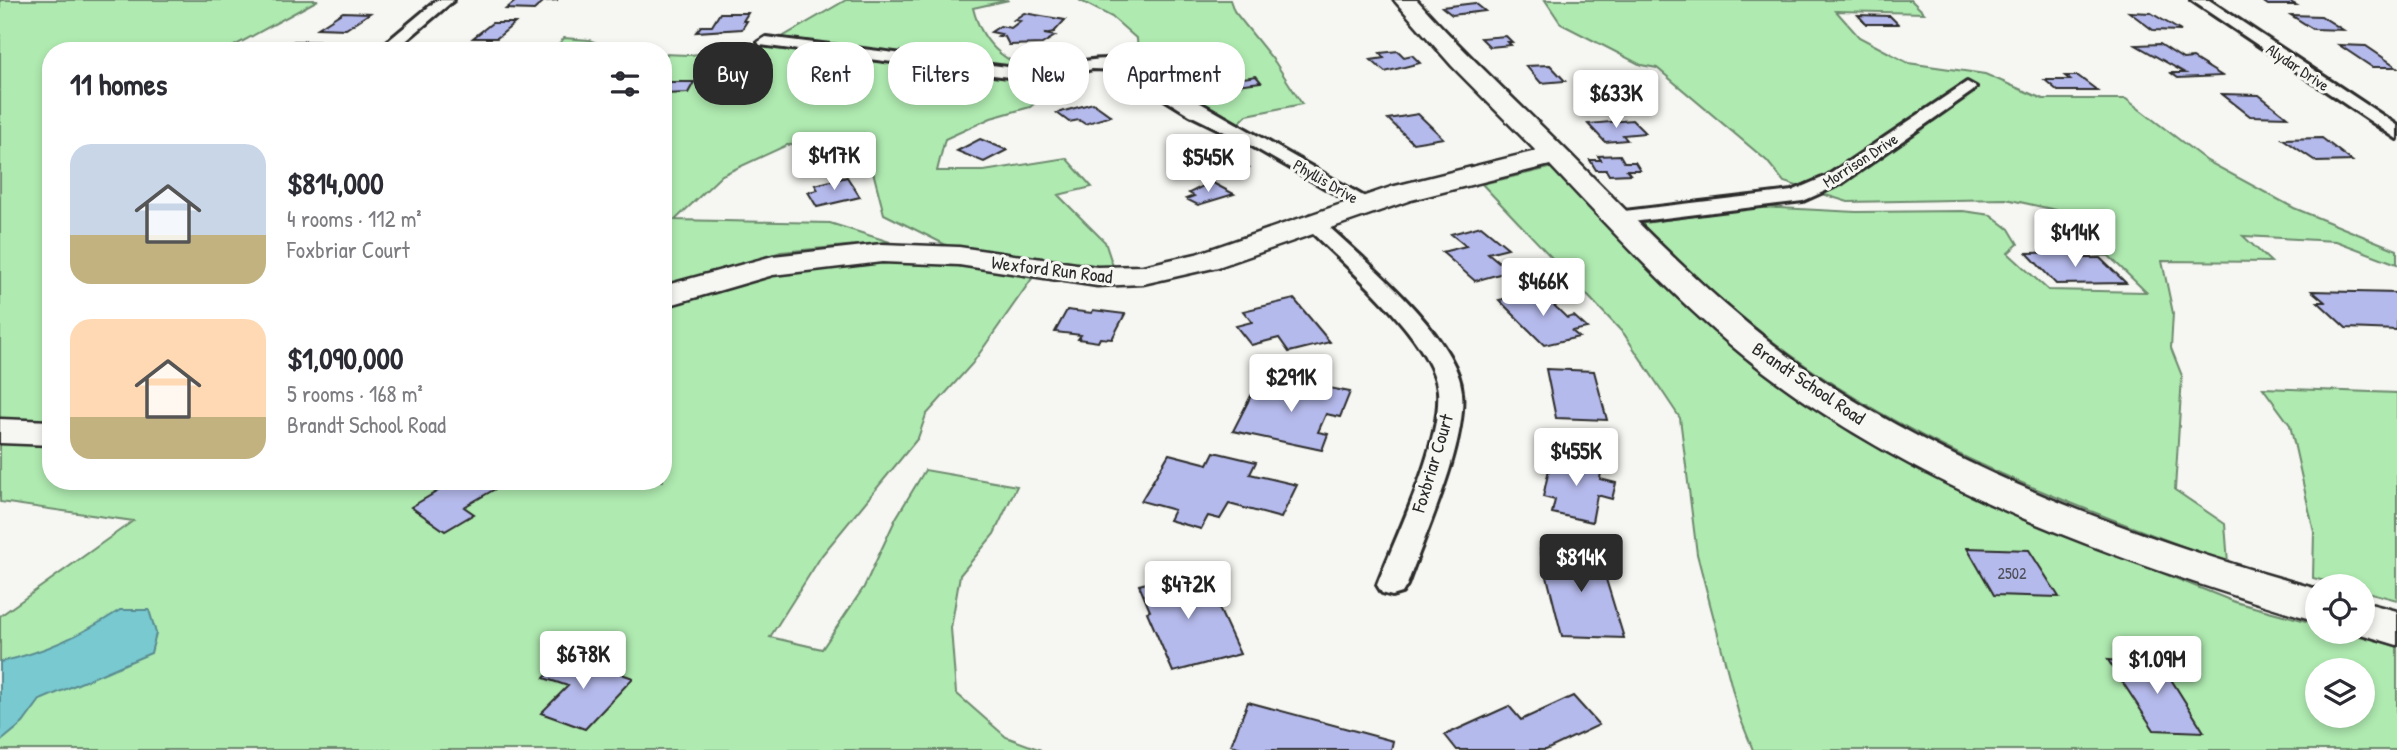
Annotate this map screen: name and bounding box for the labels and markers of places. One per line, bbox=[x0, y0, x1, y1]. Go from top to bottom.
pin: $633K bbox=[1567, 71, 1665, 130]
pin: $417K bbox=[785, 132, 883, 192]
pin: $545K bbox=[1159, 134, 1257, 194]
pin: $414K bbox=[2026, 210, 2124, 269]
pin: $466K bbox=[1494, 258, 1592, 318]
pin: $291K bbox=[1242, 354, 1340, 414]
pin: $455K bbox=[1527, 428, 1625, 488]
pin: $814K bbox=[1532, 534, 1630, 594]
pin: $472K bbox=[1139, 562, 1237, 621]
pin: $678K bbox=[534, 632, 632, 691]
pin: $1.09M bbox=[2100, 636, 2214, 696]

